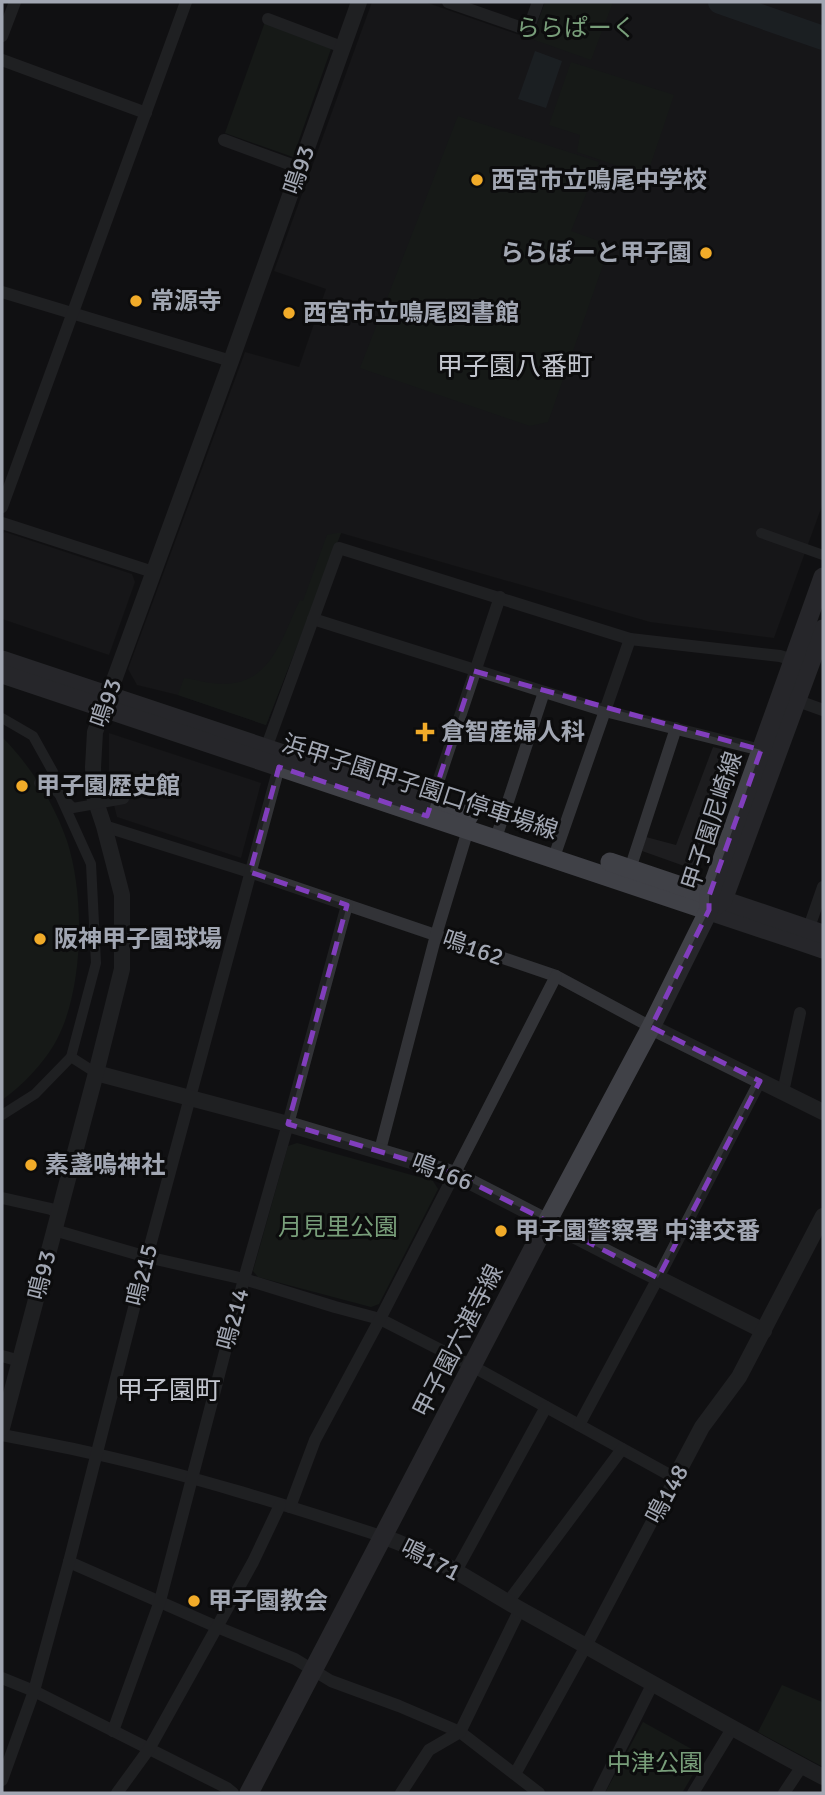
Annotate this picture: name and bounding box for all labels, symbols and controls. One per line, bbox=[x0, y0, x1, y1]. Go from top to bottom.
park label: ららぱーく bbox=[516, 13, 636, 43]
street label: 鳴93 bbox=[277, 142, 321, 198]
place label: 西宮市立鳴尾中学校 bbox=[491, 165, 707, 195]
marker: 西宮市立鳴尾中学校 bbox=[469, 172, 485, 188]
place label: ららぽーと甲子園 bbox=[500, 238, 692, 268]
marker: ららぽーと甲子園 bbox=[698, 245, 714, 261]
place label: 常源寺 bbox=[150, 286, 222, 316]
marker: 常源寺 bbox=[128, 293, 144, 309]
place label: 西宮市立鳴尾図書館 bbox=[303, 298, 519, 328]
marker: 西宮市立鳴尾図書館 bbox=[281, 305, 297, 321]
district label: 甲子園八番町 bbox=[437, 351, 593, 383]
street label: 鳴93 bbox=[84, 675, 128, 731]
place label: 倉智産婦人科 bbox=[441, 717, 585, 747]
marker: 倉智産婦人科 bbox=[415, 722, 435, 742]
street label: 浜甲子園甲子園口停車場線 bbox=[278, 728, 562, 846]
street label: 甲子園尼崎線 bbox=[675, 748, 749, 894]
place label: 甲子園歴史館 bbox=[36, 771, 180, 801]
marker: 甲子園歴史館 bbox=[14, 778, 30, 794]
place label: 阪神甲子園球場 bbox=[54, 924, 222, 954]
street label: 鳴162 bbox=[438, 924, 508, 972]
marker: 阪神甲子園球場 bbox=[32, 931, 48, 947]
street label: 鳴166 bbox=[407, 1147, 477, 1197]
place label: 素盞嗚神社 bbox=[45, 1150, 165, 1180]
marker: 素盞嗚神社 bbox=[23, 1157, 39, 1173]
park label: 月見里公園 bbox=[278, 1212, 398, 1242]
place label: 甲子園警察署 中津交番 bbox=[515, 1216, 760, 1246]
marker: 甲子園警察署 中津交番 bbox=[493, 1223, 509, 1239]
street label: 鳴215 bbox=[120, 1241, 164, 1309]
street label: 鳴93 bbox=[21, 1247, 63, 1303]
street label: 甲子園六湛寺線 bbox=[406, 1259, 510, 1423]
street label: 鳴214 bbox=[210, 1285, 256, 1353]
district label: 甲子園町 bbox=[117, 1375, 221, 1407]
street label: 鳴148 bbox=[639, 1459, 695, 1529]
street label: 鳴171 bbox=[396, 1532, 466, 1588]
place label: 甲子園教会 bbox=[208, 1586, 328, 1616]
marker: 甲子園教会 bbox=[186, 1593, 202, 1609]
park label: 中津公園 bbox=[607, 1748, 703, 1778]

